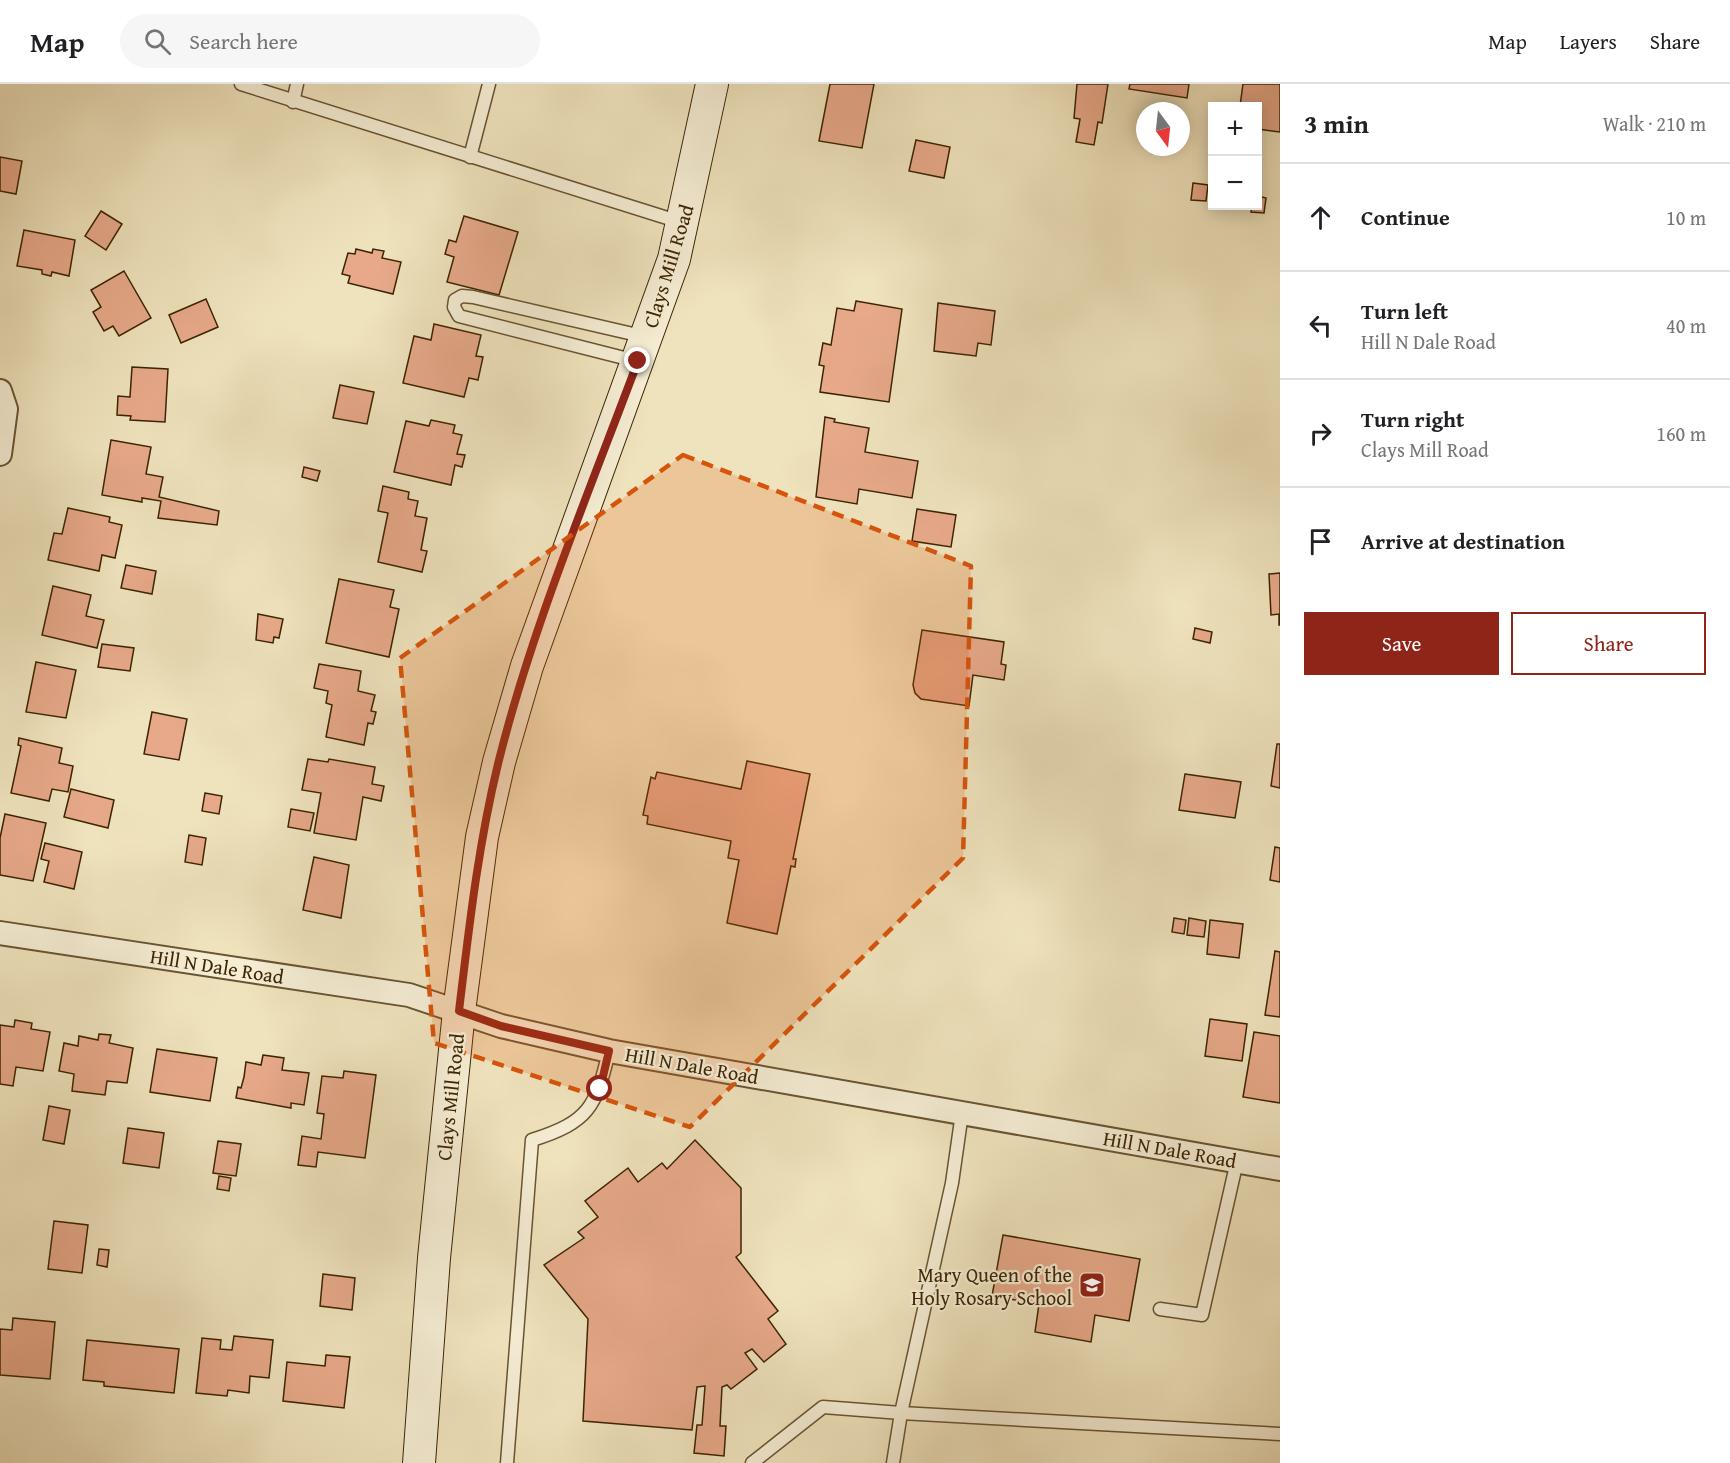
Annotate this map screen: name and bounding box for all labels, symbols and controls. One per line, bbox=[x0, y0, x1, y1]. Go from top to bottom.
search box bbox=[120, 14, 540, 68]
text: Map bbox=[30, 21, 84, 62]
icon: search bbox=[141, 25, 174, 58]
text: Search here bbox=[189, 25, 298, 57]
text: Map bbox=[1488, 26, 1527, 57]
text: Layers bbox=[1560, 26, 1617, 57]
text: Share bbox=[1650, 26, 1700, 57]
north arrow bbox=[1136, 102, 1190, 156]
map controls bbox=[1208, 102, 1262, 210]
button: + bbox=[1208, 102, 1262, 156]
text: 3 min bbox=[1304, 104, 1369, 143]
text: Walk · 210 m bbox=[1603, 109, 1706, 138]
button: − bbox=[1208, 156, 1262, 210]
street label: Clays Mill Road bbox=[635, 200, 701, 331]
icon: ahead bbox=[1304, 201, 1337, 234]
text: Continue bbox=[1361, 201, 1450, 233]
text: 10 m bbox=[1666, 203, 1706, 232]
text: Turn left bbox=[1361, 295, 1448, 327]
icon: left bbox=[1304, 309, 1337, 342]
text: 40 m bbox=[1666, 311, 1706, 340]
text: Hill N Dale Road bbox=[1361, 327, 1496, 356]
route end bbox=[624, 347, 650, 373]
text: Turn right bbox=[1361, 403, 1464, 435]
icon: right bbox=[1304, 417, 1337, 450]
text: 160 m bbox=[1656, 419, 1706, 448]
text: Clays Mill Road bbox=[1361, 435, 1489, 464]
icon: arrive bbox=[1304, 525, 1337, 558]
text: Arrive at destination bbox=[1361, 525, 1565, 557]
button: Save bbox=[1304, 612, 1499, 675]
button: Share bbox=[1511, 612, 1706, 675]
street label: Hill N Dale Road bbox=[148, 941, 286, 991]
street label: Clays Mill Road bbox=[429, 1032, 471, 1162]
street label: Hill N Dale Road bbox=[623, 1039, 761, 1091]
route start bbox=[586, 1075, 612, 1101]
street label: Hill N Dale Road bbox=[1101, 1123, 1239, 1175]
place label: Mary Queen of the Holy Rosary School bbox=[911, 1260, 1072, 1312]
school or university icon: Mary Queen of the Holy Rosary School bbox=[1077, 1270, 1107, 1300]

